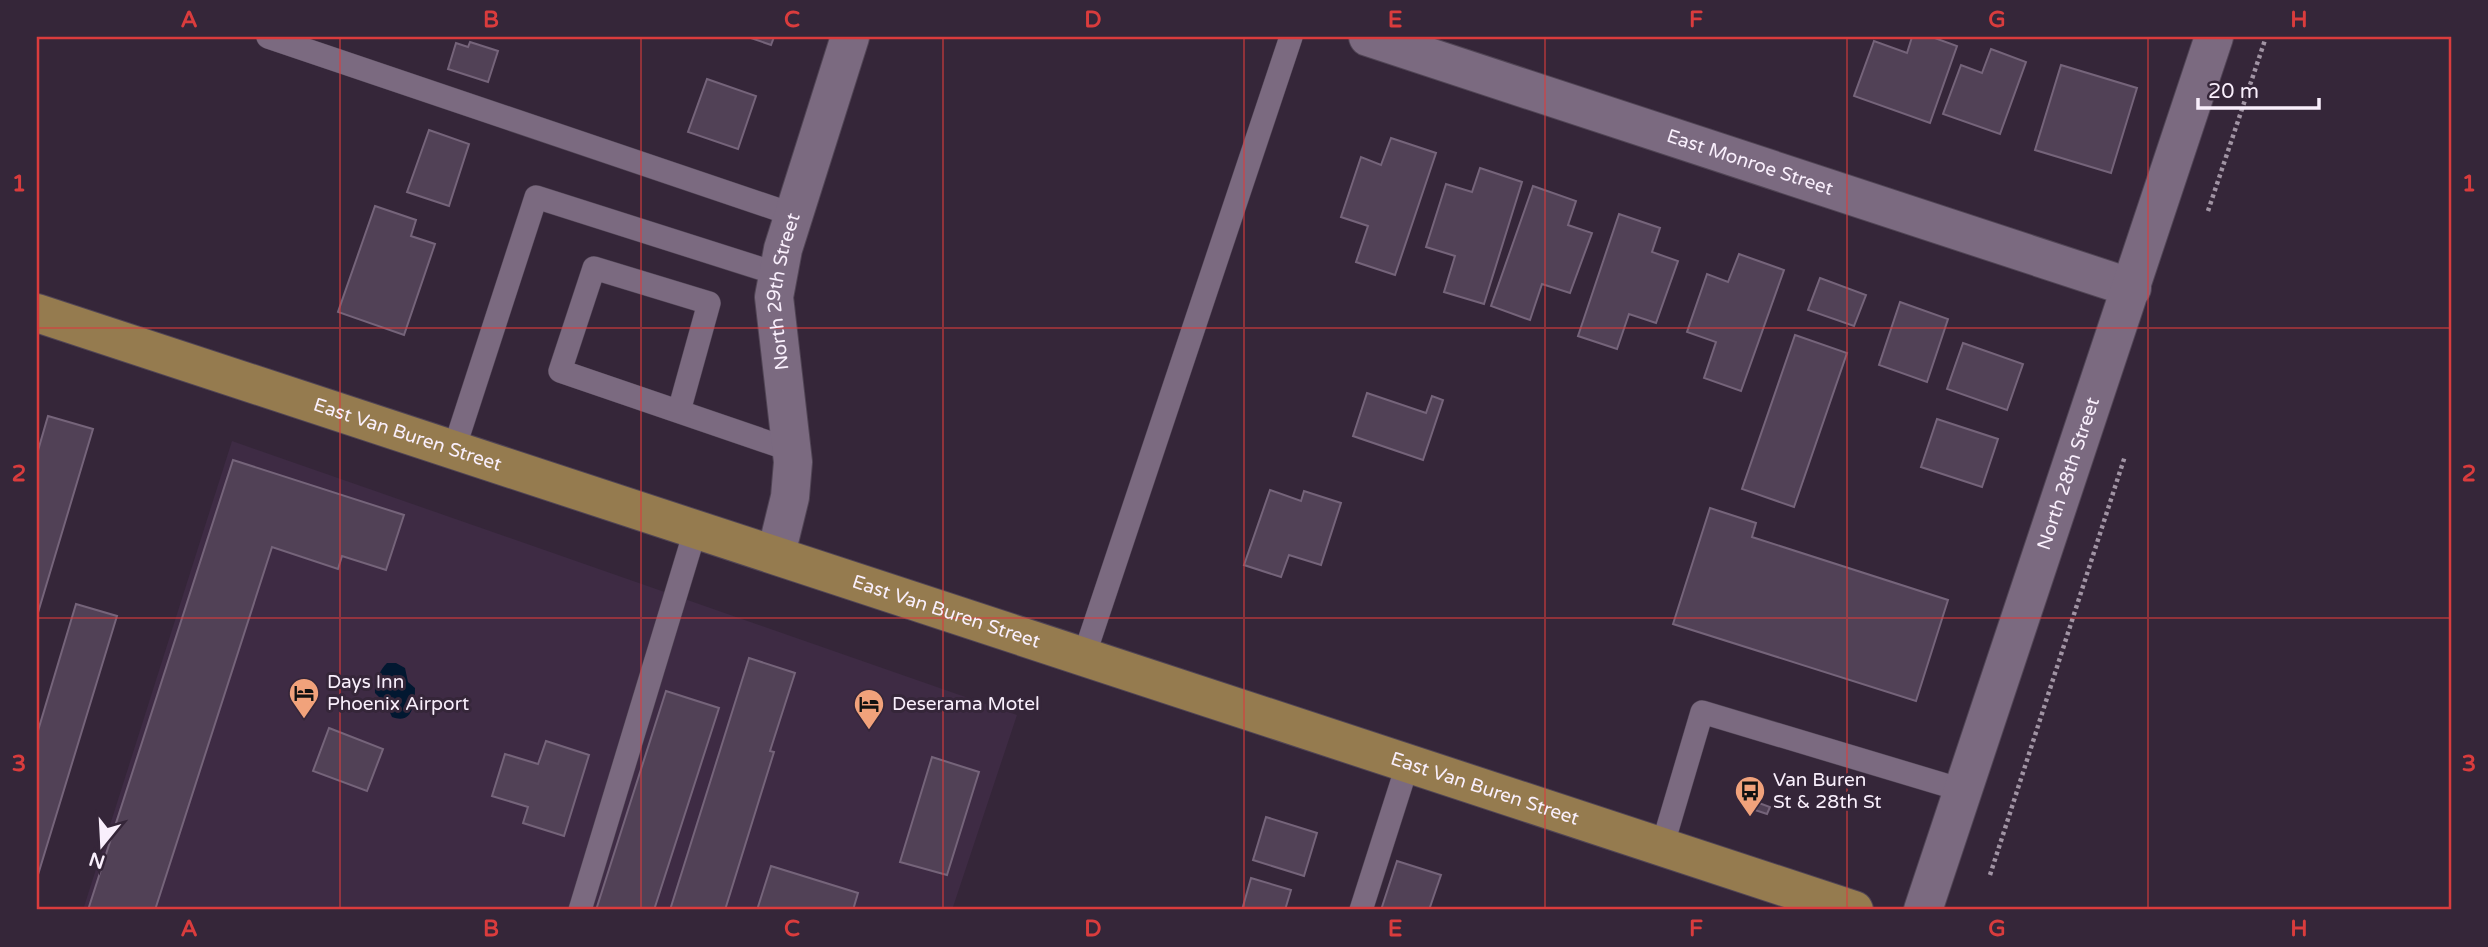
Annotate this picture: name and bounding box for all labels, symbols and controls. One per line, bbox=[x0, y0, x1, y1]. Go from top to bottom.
text: A bbox=[180, 6, 198, 34]
text: B bbox=[483, 6, 499, 34]
text: C bbox=[784, 6, 800, 34]
text: D bbox=[1084, 6, 1102, 34]
text: E bbox=[1388, 6, 1402, 34]
text: F bbox=[1689, 6, 1703, 34]
text: G bbox=[1988, 6, 2006, 34]
text: H bbox=[2290, 6, 2308, 34]
scale bar bbox=[2198, 66, 2318, 110]
text: 20 m bbox=[2208, 79, 2259, 104]
street label: East Monroe Street bbox=[1664, 125, 1836, 200]
text: 1 bbox=[12, 170, 26, 198]
text: 1 bbox=[2462, 170, 2476, 198]
street label: North 29th Street bbox=[762, 210, 805, 372]
street label: East Van Buren Street bbox=[311, 394, 504, 476]
street label: North 28th Street bbox=[2033, 394, 2104, 553]
text: 2 bbox=[12, 460, 26, 488]
text: 2 bbox=[2462, 460, 2476, 488]
street label: East Van Buren Street bbox=[849, 571, 1043, 653]
place label: Days Inn Phoenix Airport bbox=[327, 671, 469, 715]
hotel icon: Days Inn Phoenix Airport bbox=[287, 676, 321, 720]
hotel icon: Deserama Motel bbox=[852, 687, 886, 731]
place label: Deserama Motel bbox=[892, 693, 1040, 715]
street label: East Van Buren Street bbox=[1388, 748, 1582, 830]
text: 3 bbox=[12, 750, 26, 778]
text: 3 bbox=[2462, 750, 2476, 778]
place label: Van Buren St & 28th St bbox=[1773, 769, 1882, 813]
bus stop icon: Van Buren St & 28th St bbox=[1733, 774, 1767, 818]
north arrow bbox=[66, 810, 136, 880]
text: N bbox=[86, 847, 108, 873]
text: A bbox=[180, 915, 198, 943]
text: B bbox=[483, 915, 499, 943]
text: C bbox=[784, 915, 800, 943]
text: D bbox=[1084, 915, 1102, 943]
text: E bbox=[1388, 915, 1402, 943]
text: F bbox=[1689, 915, 1703, 943]
text: G bbox=[1988, 915, 2006, 943]
text: H bbox=[2290, 915, 2308, 943]

